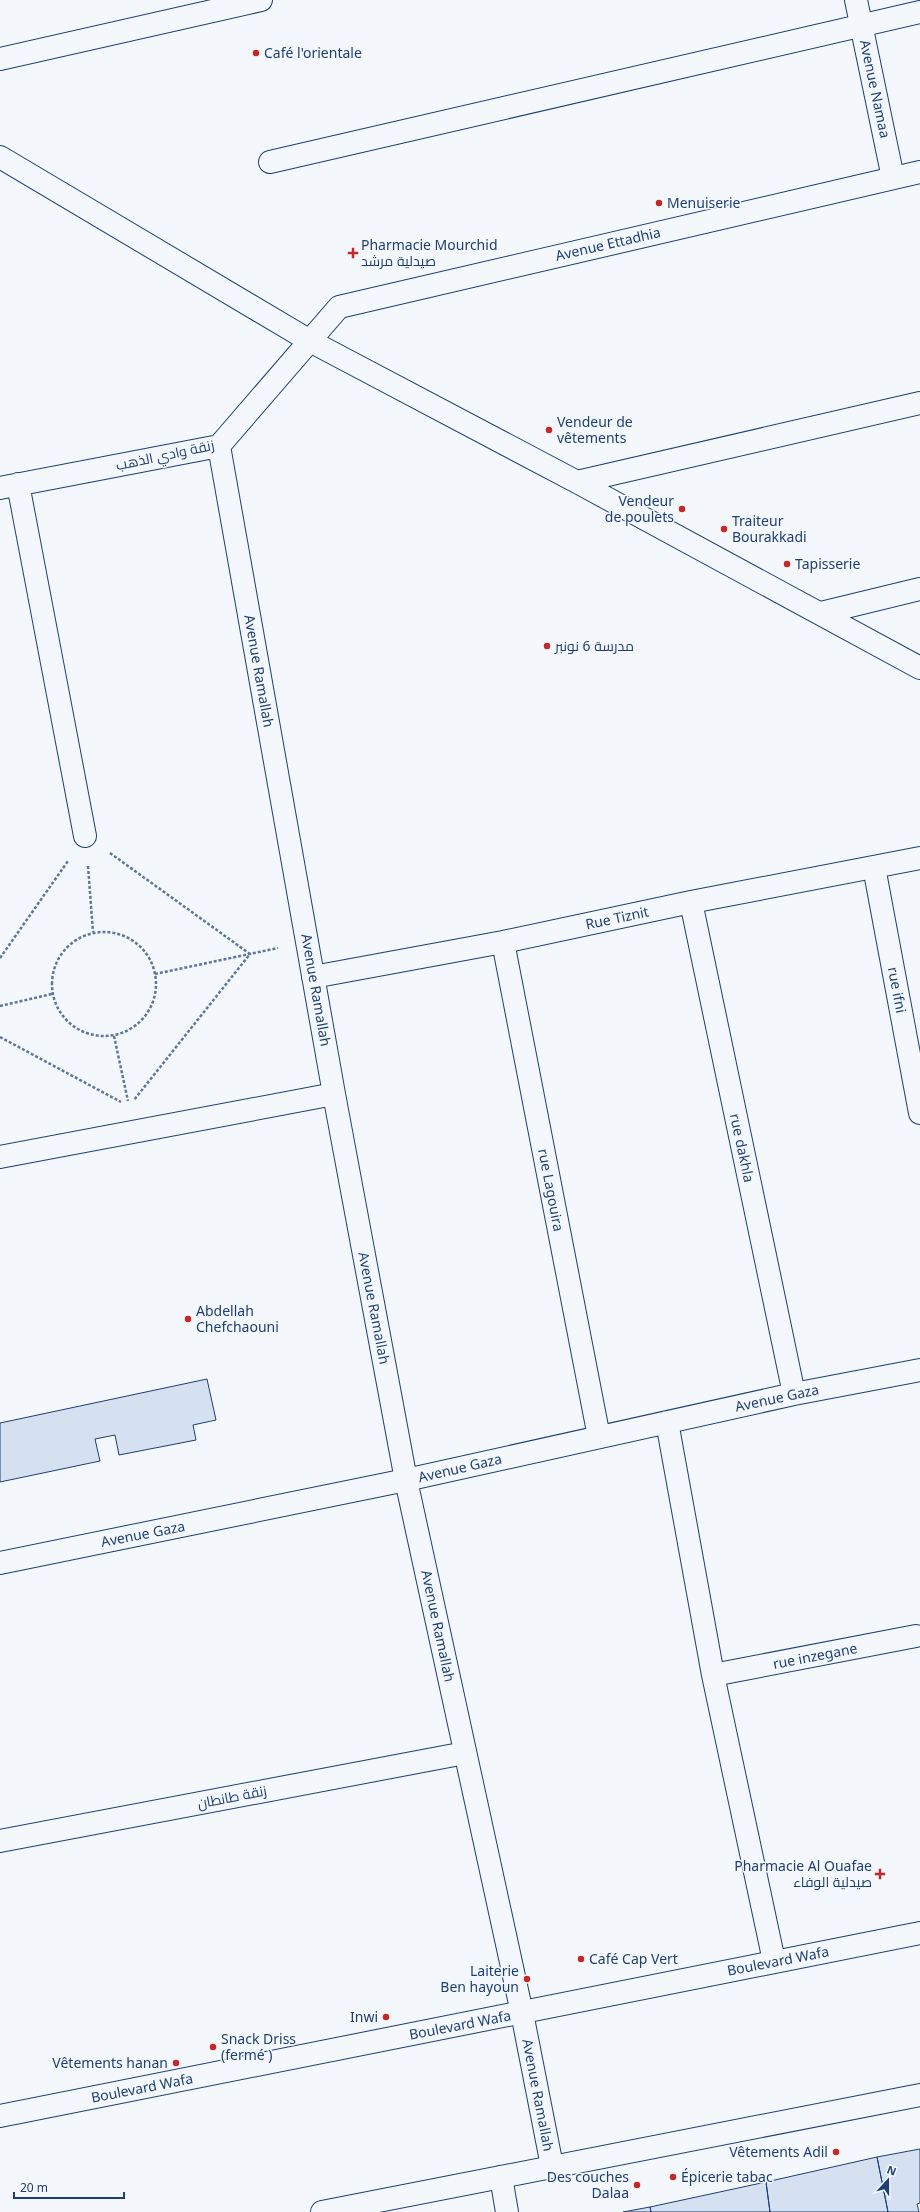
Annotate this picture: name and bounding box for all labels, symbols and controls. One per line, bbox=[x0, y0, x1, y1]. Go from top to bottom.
street label: Avenue Namaa bbox=[856, 38, 895, 140]
place label: Café l'orientale bbox=[264, 43, 362, 62]
marker: Café l'orientale bbox=[251, 48, 261, 58]
place label: Menuiserie bbox=[667, 193, 741, 212]
marker: Menuiserie bbox=[654, 198, 664, 208]
street label: Avenue Ettadhia bbox=[553, 222, 662, 265]
place label: Pharmacie Mourchid صيدلية مرشد bbox=[361, 235, 498, 270]
marker: Pharmacie Mourchid صيدلية مرشد bbox=[348, 248, 358, 258]
place label: Vendeur de vêtements bbox=[557, 412, 633, 447]
marker: Vendeur de vêtements bbox=[544, 425, 554, 435]
street label: زنقة وادي الذهب bbox=[114, 435, 216, 477]
place label: Vendeur de poulets bbox=[605, 491, 674, 526]
marker: Vendeur de poulets bbox=[677, 504, 687, 514]
place label: Traiteur Bourakkadi bbox=[732, 511, 807, 546]
marker: Traiteur Bourakkadi bbox=[719, 524, 729, 534]
place label: Tapisserie bbox=[795, 554, 860, 573]
marker: Tapisserie bbox=[782, 559, 792, 569]
street label: Avenue Ramallah bbox=[240, 613, 279, 729]
place label: مدرسة 6 نونبر bbox=[554, 636, 634, 655]
marker: مدرسة 6 نونبر bbox=[542, 641, 552, 651]
street label: Rue Tiznit bbox=[584, 902, 650, 933]
street label: Avenue Ramallah bbox=[297, 932, 336, 1048]
street label: rue ifni bbox=[884, 965, 911, 1015]
street label: rue dakhla bbox=[726, 1112, 759, 1184]
street label: rue Lagouira bbox=[534, 1147, 569, 1233]
street label: Avenue Ramallah bbox=[354, 1250, 395, 1366]
place label: Abdellah Chefchaouni bbox=[196, 1301, 279, 1336]
marker: Abdellah Chefchaouni bbox=[183, 1314, 193, 1324]
street label: Avenue Gaza bbox=[733, 1379, 821, 1416]
street label: Avenue Gaza bbox=[416, 1449, 504, 1486]
street label: Avenue Gaza bbox=[99, 1516, 187, 1551]
street label: Avenue Ramallah bbox=[417, 1568, 460, 1684]
street label: rue inzegane bbox=[771, 1638, 859, 1673]
street label: زنقة طانطان bbox=[196, 1780, 268, 1813]
place label: Pharmacie Al Ouafae صيدلية الوفاء bbox=[734, 1856, 872, 1891]
marker: Pharmacie Al Ouafae صيدلية الوفاء bbox=[875, 1869, 885, 1879]
street label: Boulevard Wafa bbox=[725, 1941, 830, 1980]
place label: Café Cap Vert bbox=[589, 1949, 678, 1968]
marker: Café Cap Vert bbox=[576, 1954, 586, 1964]
place label: Laiterie Ben hayoun bbox=[440, 1961, 519, 1996]
marker: Laiterie Ben hayoun bbox=[522, 1974, 532, 1984]
street label: Boulevard Wafa bbox=[407, 2005, 512, 2044]
place label: Inwi bbox=[350, 2007, 378, 2026]
marker: Inwi bbox=[381, 2012, 391, 2022]
place label: Snack Driss (fermé ) bbox=[221, 2029, 296, 2064]
street label: Avenue Ramallah bbox=[518, 2037, 559, 2153]
marker: Snack Driss (fermé ) bbox=[208, 2042, 218, 2052]
place label: Vêtements hanan bbox=[52, 2053, 168, 2072]
marker: Vêtements hanan bbox=[171, 2058, 181, 2068]
street label: Boulevard Wafa bbox=[89, 2068, 194, 2107]
place label: Vêtements Adil bbox=[729, 2142, 828, 2161]
marker: Vêtements Adil bbox=[831, 2147, 841, 2157]
north arrow bbox=[868, 2160, 908, 2200]
text: N bbox=[885, 2162, 899, 2179]
place label: Des couches Dalaa bbox=[547, 2167, 629, 2202]
place label: Épicerie tabac bbox=[681, 2167, 773, 2186]
marker: Épicerie tabac bbox=[668, 2172, 678, 2182]
scale bar bbox=[14, 2174, 124, 2200]
text: 20 m bbox=[20, 2179, 48, 2196]
marker: Des couches Dalaa bbox=[632, 2180, 642, 2190]

